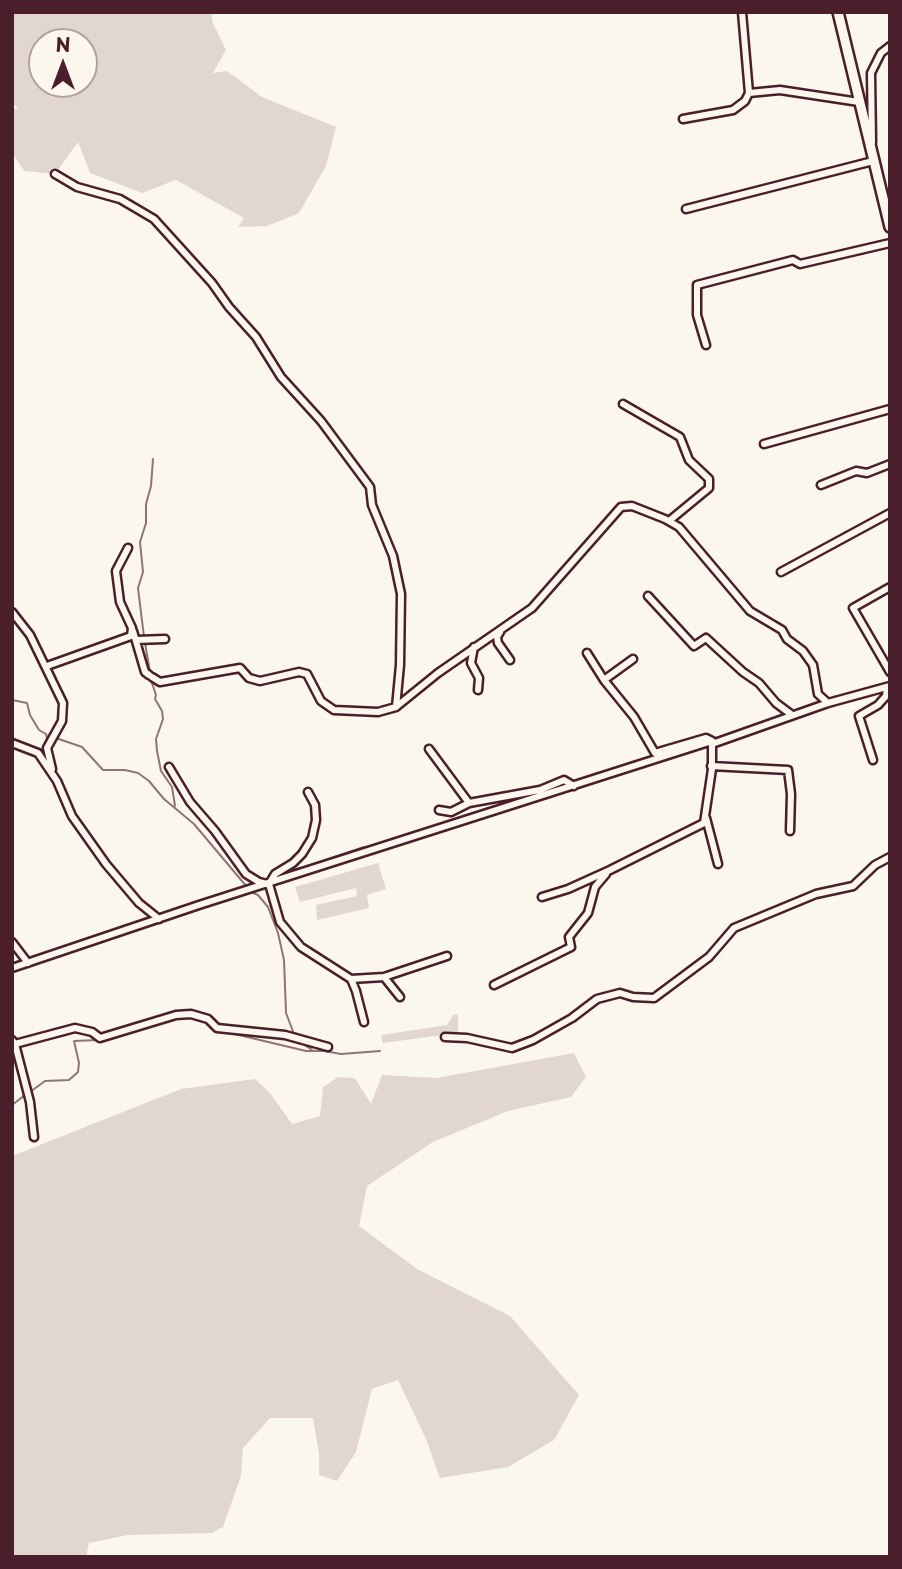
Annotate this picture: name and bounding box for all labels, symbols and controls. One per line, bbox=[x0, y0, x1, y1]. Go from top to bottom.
north arrow bbox=[28, 28, 98, 98]
text: N bbox=[55, 30, 71, 58]

